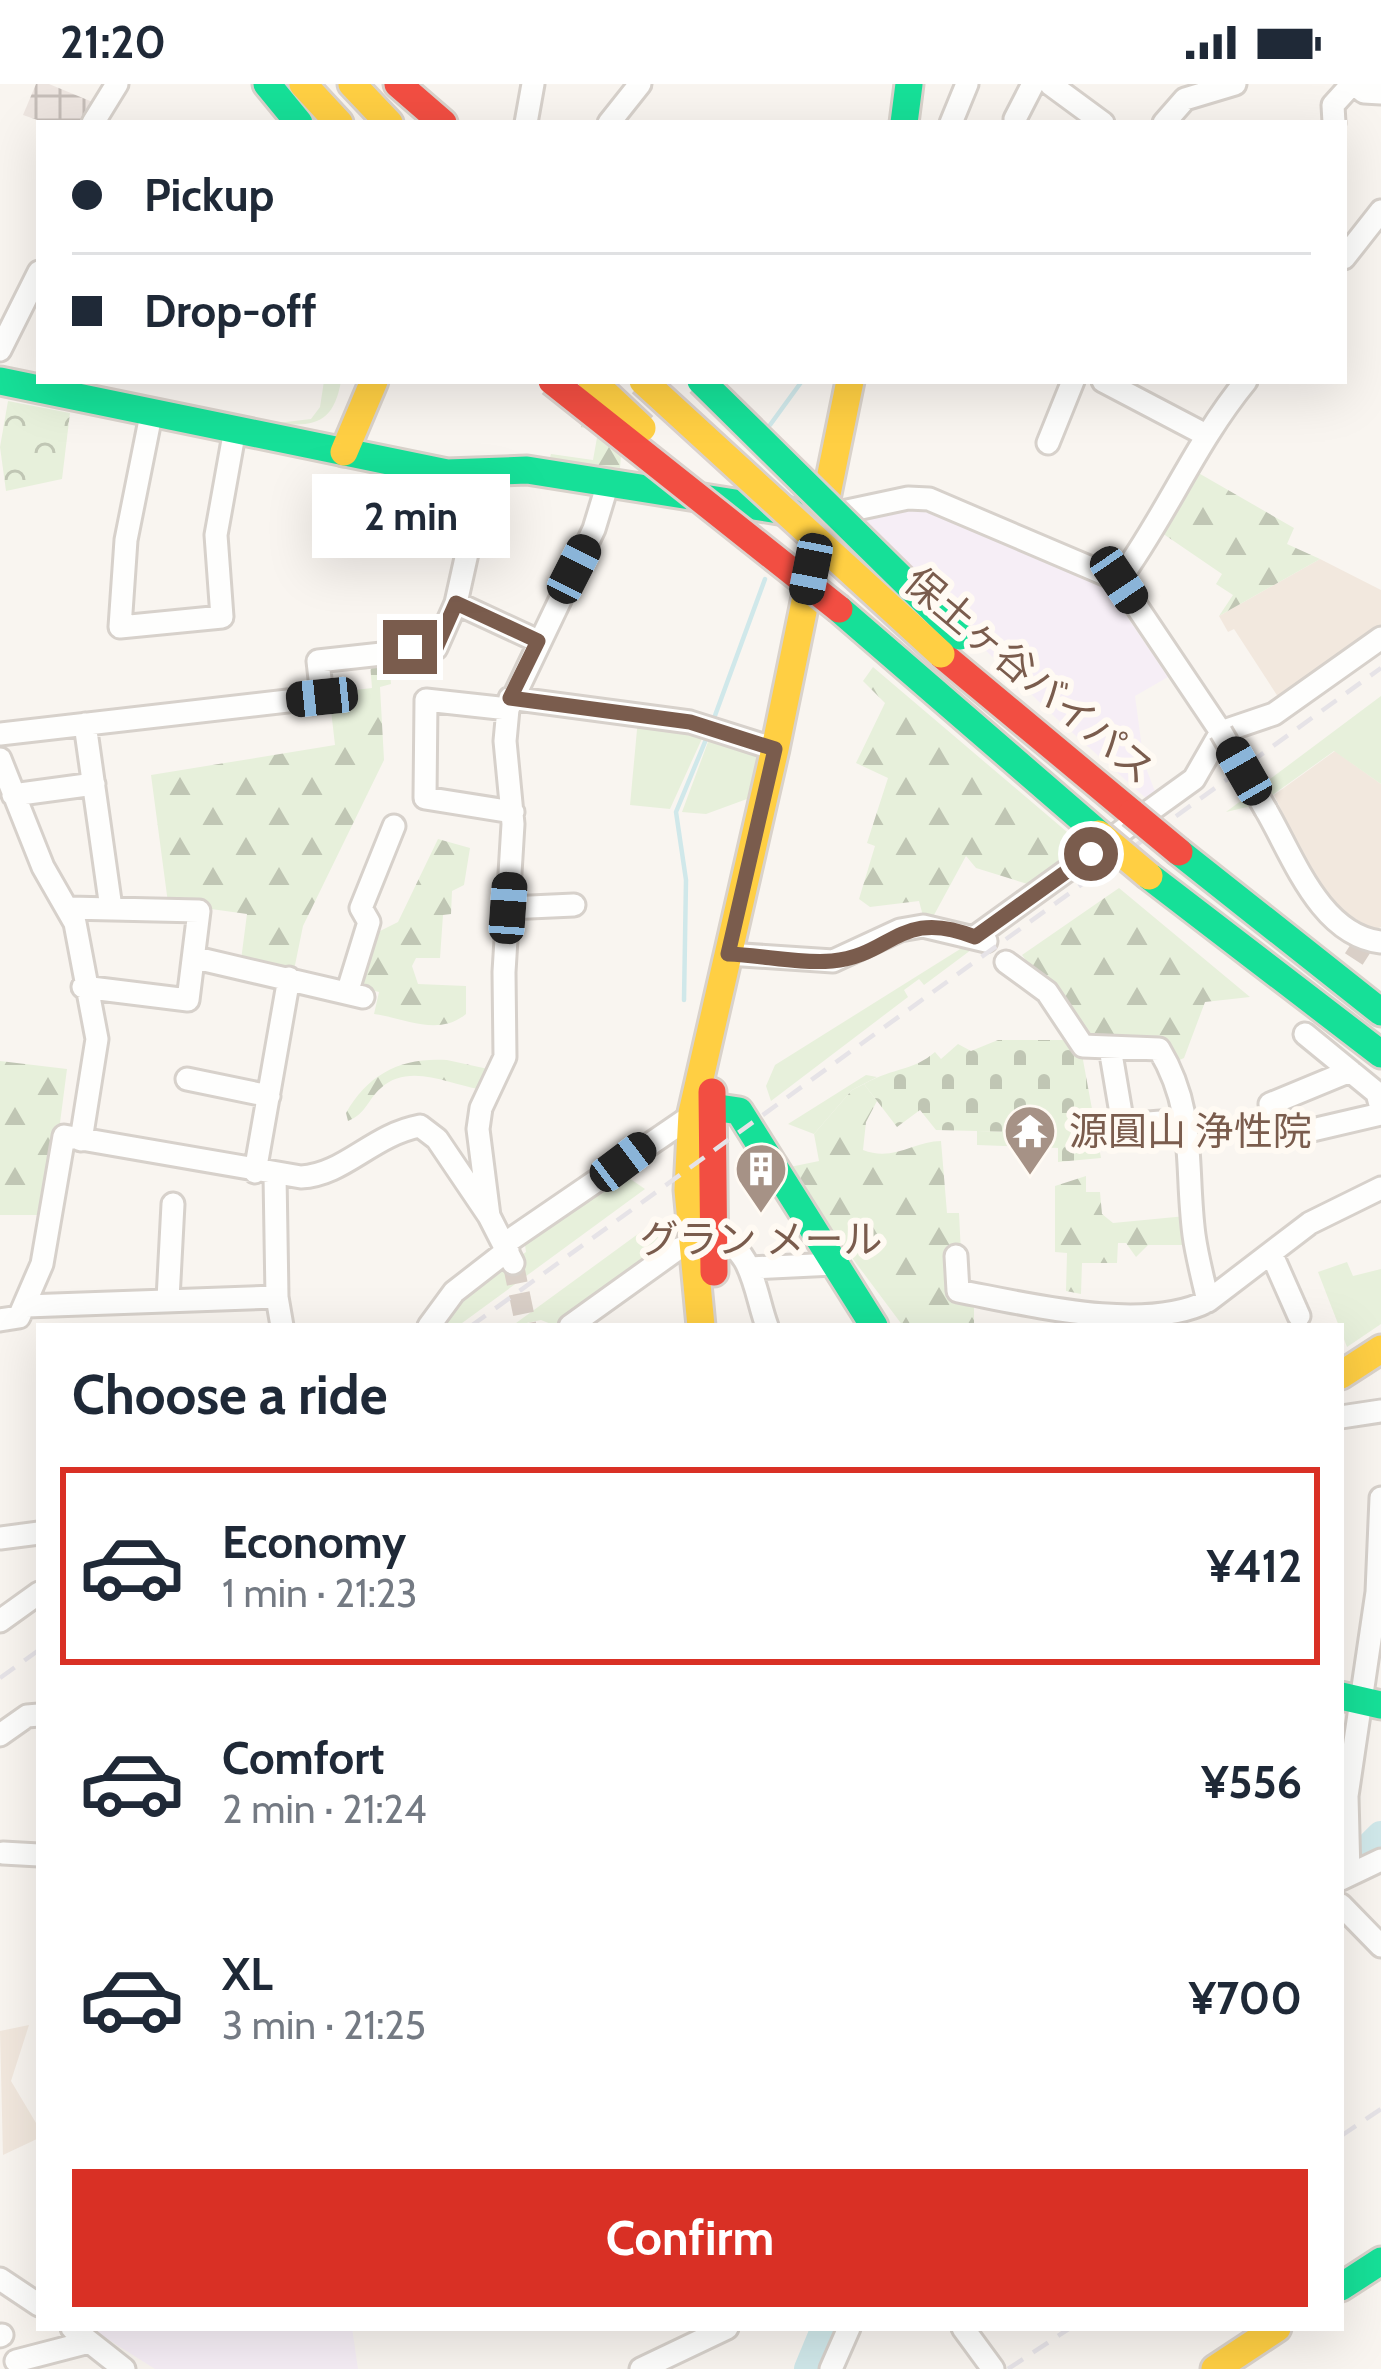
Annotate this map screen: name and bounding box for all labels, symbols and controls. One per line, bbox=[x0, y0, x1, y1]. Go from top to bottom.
text: 21:20 bbox=[60, 15, 166, 69]
text: Pickup bbox=[144, 168, 274, 222]
text: Drop-off bbox=[144, 284, 317, 338]
callout: 2 min bbox=[311, 473, 509, 557]
text: 2 min bbox=[364, 492, 458, 540]
car bbox=[542, 529, 606, 609]
car bbox=[786, 530, 836, 608]
car bbox=[1084, 540, 1154, 620]
street label: 保土ヶ谷バイパス bbox=[895, 557, 1165, 793]
route end bbox=[383, 620, 437, 674]
car bbox=[284, 675, 360, 719]
car bbox=[1210, 731, 1278, 811]
route start bbox=[1064, 827, 1118, 881]
car bbox=[488, 871, 528, 945]
temple icon: 源圓山 浄性院 bbox=[1002, 1103, 1058, 1177]
place label: 源圓山 浄性院 bbox=[1069, 1107, 1312, 1155]
car bbox=[583, 1126, 663, 1198]
building icon: グラン メール bbox=[733, 1141, 789, 1215]
place label: グラン メール bbox=[640, 1215, 882, 1263]
text: Choose a ride bbox=[72, 1362, 387, 1428]
icon: car bbox=[78, 1512, 186, 1620]
text: Economy bbox=[222, 1515, 406, 1569]
text: ¥412 bbox=[1207, 1539, 1302, 1593]
text: 1 min · 21:23 bbox=[222, 1569, 417, 1617]
icon: car bbox=[78, 1728, 186, 1836]
text: Comfort bbox=[222, 1731, 385, 1785]
text: ¥556 bbox=[1201, 1755, 1302, 1809]
text: 2 min · 21:24 bbox=[222, 1785, 427, 1833]
icon: car bbox=[78, 1944, 186, 2052]
text: XL bbox=[222, 1947, 273, 2001]
text: ¥700 bbox=[1189, 1971, 1302, 2025]
text: 3 min · 21:25 bbox=[222, 2001, 426, 2049]
button: Confirm bbox=[72, 2169, 1308, 2307]

